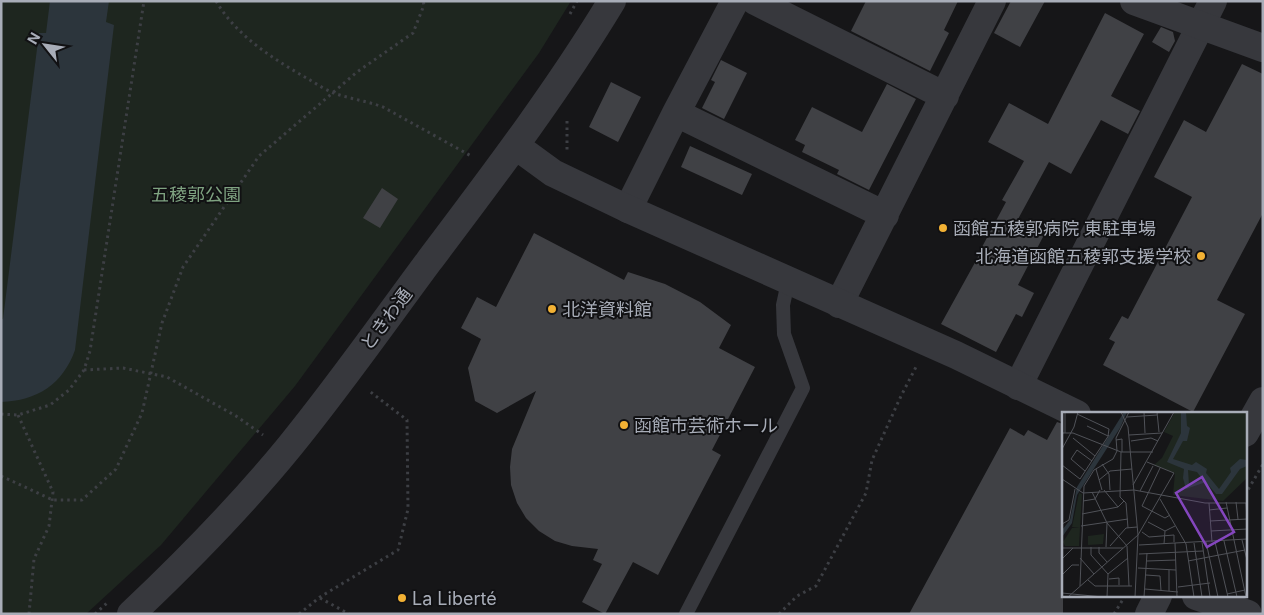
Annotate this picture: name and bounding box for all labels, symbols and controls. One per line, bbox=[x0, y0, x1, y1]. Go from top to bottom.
north arrow bbox=[20, 20, 70, 70]
text: N bbox=[23, 29, 43, 47]
park label: 五稜郭公園 bbox=[151, 184, 241, 205]
place label: 函館五稜郭病院 東駐車場 bbox=[953, 218, 1156, 239]
marker: 函館五稜郭病院 東駐車場 bbox=[937, 222, 949, 234]
place label: 北海道函館五稜郭支援学校 bbox=[975, 246, 1191, 267]
marker: 北海道函館五稜郭支援学校 bbox=[1195, 250, 1207, 262]
street label: ときわ通 bbox=[356, 284, 416, 354]
place label: 北洋資料館 bbox=[562, 299, 652, 320]
marker: 北洋資料館 bbox=[546, 303, 558, 315]
inset map bbox=[1062, 412, 1246, 598]
place label: 函館市芸術ホール bbox=[634, 415, 778, 436]
marker: 函館市芸術ホール bbox=[618, 419, 630, 431]
place label: La Liberté bbox=[412, 588, 497, 609]
marker: La Liberté bbox=[396, 592, 408, 604]

